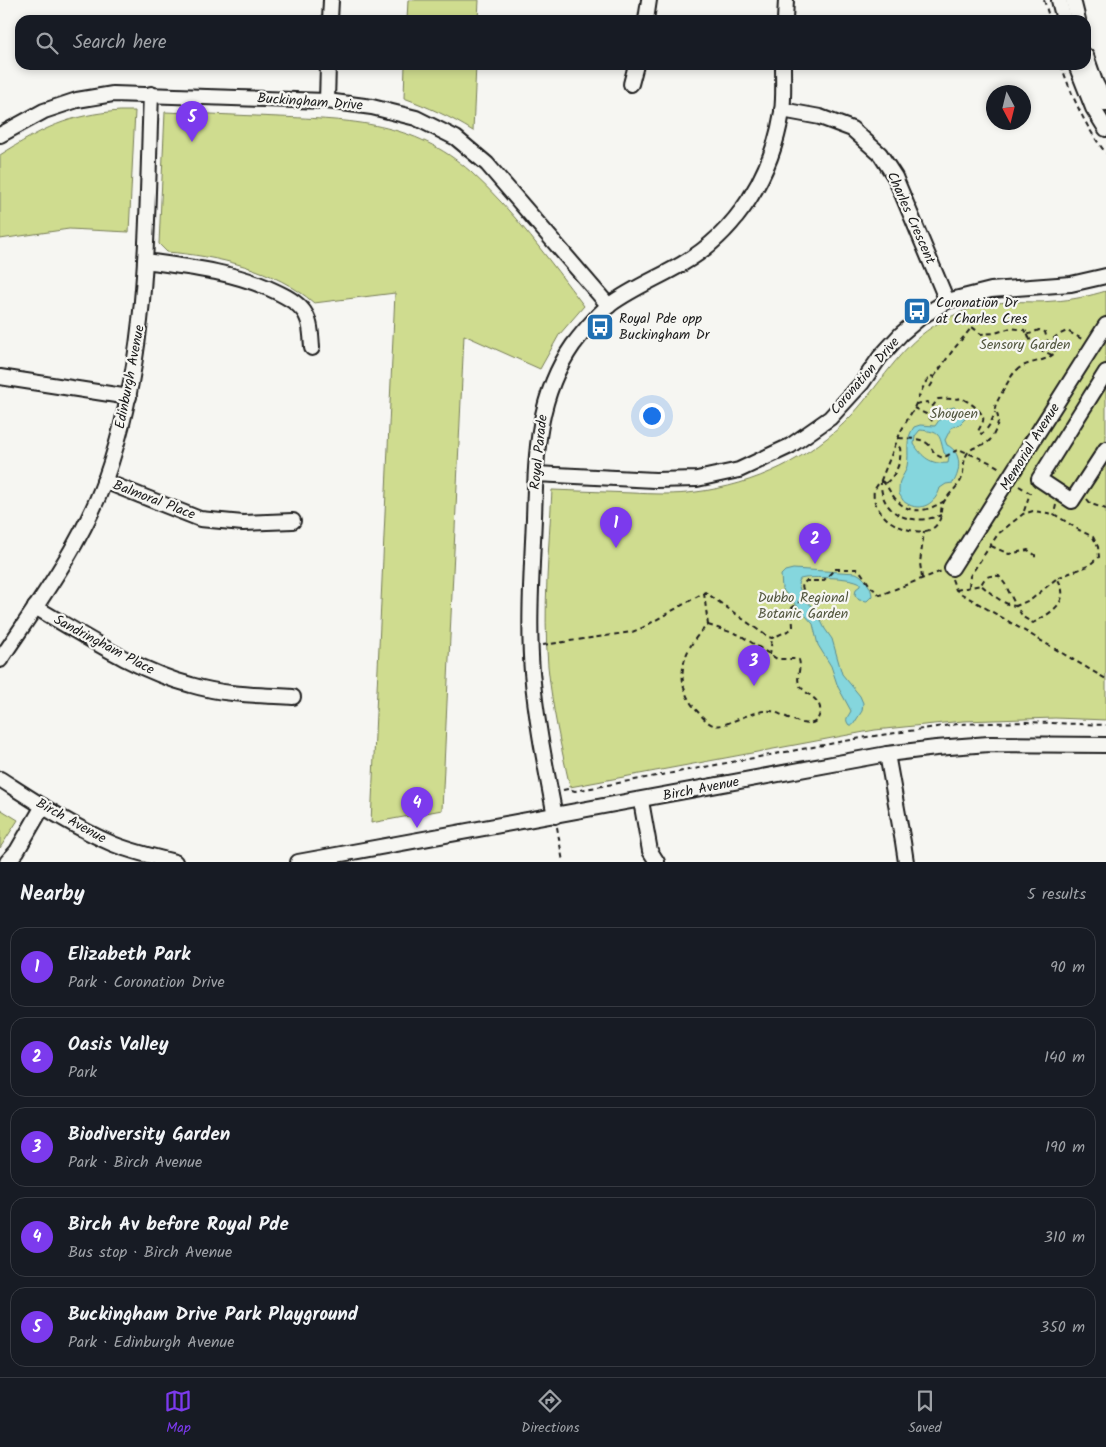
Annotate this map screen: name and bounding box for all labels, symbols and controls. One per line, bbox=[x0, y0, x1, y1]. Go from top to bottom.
search box bbox=[15, 15, 1091, 70]
text: Search here bbox=[73, 28, 167, 58]
icon: search bbox=[33, 29, 61, 57]
north arrow bbox=[986, 85, 1031, 130]
street label: Buckingham Drive bbox=[256, 87, 364, 117]
pin: 5 bbox=[176, 101, 208, 142]
street label: Charles Crescent bbox=[881, 168, 941, 268]
place label: Coronation Dr at Charles Cres bbox=[936, 292, 1027, 330]
bus stop icon: Coronation Dr at Charles Cres bbox=[902, 296, 932, 326]
place label: Royal Pde opp Buckingham Dr bbox=[619, 308, 711, 346]
bus stop icon: Royal Pde opp Buckingham Dr bbox=[585, 312, 615, 342]
street label: Edinburgh Avenue bbox=[109, 322, 151, 431]
street label: Coronation Drive bbox=[825, 332, 906, 420]
park label: Sensory Garden bbox=[980, 334, 1070, 356]
street label: Memorial Avenue bbox=[994, 398, 1066, 495]
your location bbox=[639, 403, 665, 429]
park label: Shoyoen bbox=[930, 403, 978, 425]
street label: Royal Parade bbox=[524, 413, 554, 491]
street label: Balmoral Place bbox=[110, 474, 199, 526]
pin: 1 bbox=[600, 507, 632, 548]
pin: 2 bbox=[799, 523, 831, 564]
park label: Dubbo Regional Botanic Garden bbox=[758, 587, 849, 625]
street label: Sandringham Place bbox=[50, 609, 159, 681]
pin: 3 bbox=[738, 645, 770, 686]
street label: Birch Avenue bbox=[661, 771, 742, 807]
pin: 4 bbox=[401, 787, 433, 828]
street label: Birch Avenue bbox=[32, 793, 111, 850]
text: Nearby bbox=[20, 878, 85, 911]
text: 5 results bbox=[1027, 882, 1086, 907]
text: Elizabeth Park bbox=[68, 940, 190, 970]
text: 1 bbox=[35, 955, 39, 980]
text: 90 m bbox=[1050, 955, 1085, 980]
text: Park · Coronation Drive bbox=[68, 970, 225, 995]
text: Oasis Valley bbox=[68, 1030, 169, 1060]
text: 2 bbox=[32, 1045, 42, 1070]
text: 140 m bbox=[1044, 1045, 1085, 1070]
text: Park bbox=[68, 1060, 97, 1085]
text: Biodiversity Garden bbox=[68, 1120, 230, 1150]
text: 3 bbox=[33, 1135, 41, 1160]
text: 190 m bbox=[1045, 1135, 1085, 1160]
text: Park · Birch Avenue bbox=[68, 1150, 202, 1175]
text: Birch Av before Royal Pde bbox=[68, 1210, 289, 1240]
text: 4 bbox=[33, 1225, 41, 1250]
text: 310 m bbox=[1044, 1225, 1085, 1250]
text: Bus stop · Birch Avenue bbox=[68, 1240, 232, 1265]
text: Buckingham Drive Park Playground bbox=[68, 1300, 358, 1330]
text: 5 bbox=[33, 1315, 41, 1340]
text: 350 m bbox=[1040, 1315, 1085, 1340]
text: Park · Edinburgh Avenue bbox=[68, 1330, 234, 1355]
tab: Map bbox=[164, 1387, 192, 1439]
tab: Directions bbox=[521, 1387, 579, 1439]
tab: Saved bbox=[908, 1387, 942, 1439]

